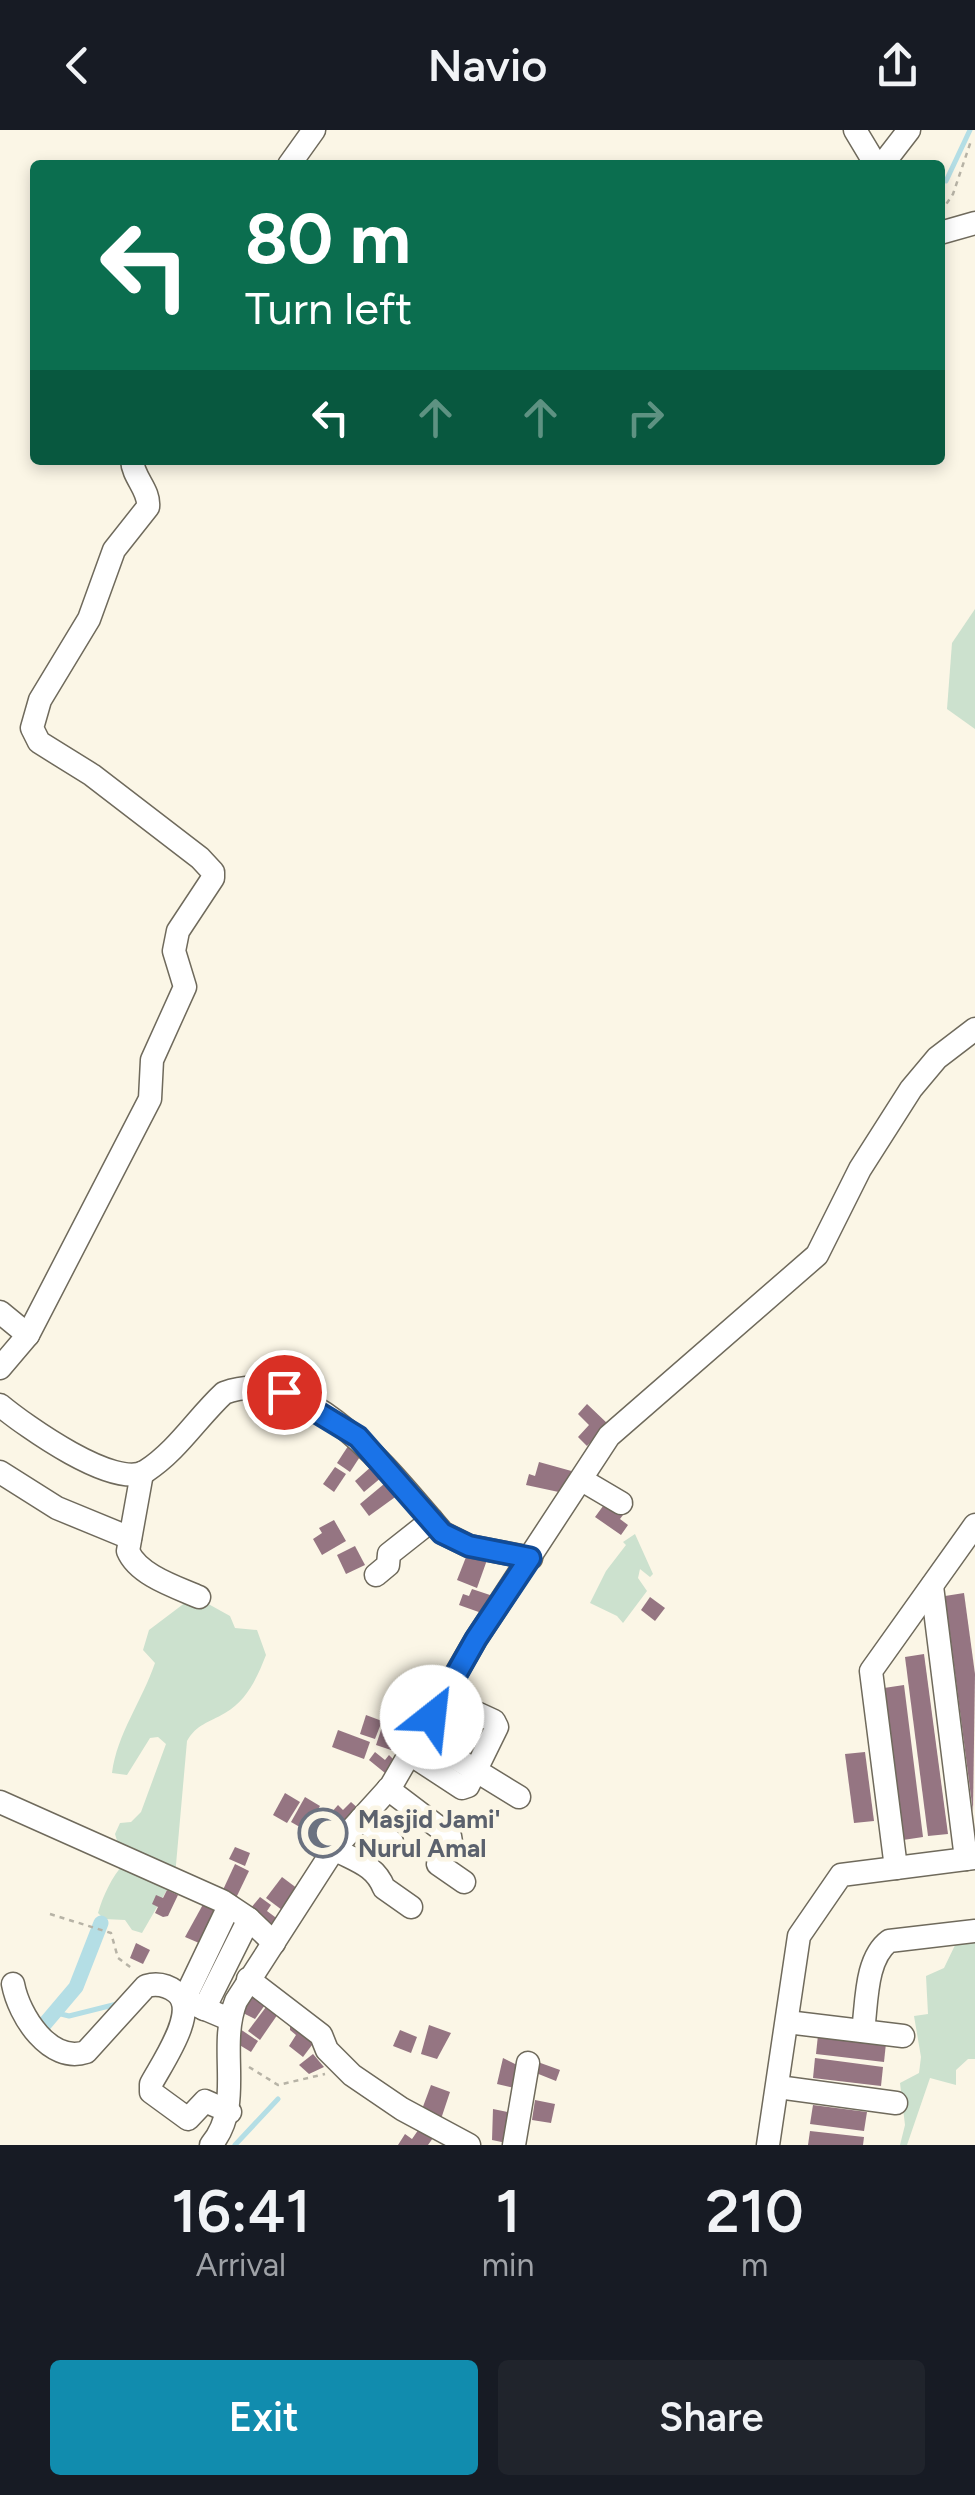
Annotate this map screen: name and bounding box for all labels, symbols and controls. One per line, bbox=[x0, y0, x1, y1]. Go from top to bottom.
icon: back bbox=[50, 38, 105, 93]
text: Navio bbox=[428, 38, 547, 92]
icon: share bbox=[870, 38, 925, 93]
text: 80 m bbox=[245, 196, 411, 281]
icon: left bbox=[80, 200, 210, 330]
text: Turn left bbox=[245, 281, 412, 335]
icon: left bbox=[303, 390, 358, 445]
icon: ahead bbox=[408, 390, 463, 445]
icon: ahead bbox=[513, 390, 568, 445]
icon: right bbox=[618, 390, 673, 445]
pin bbox=[242, 1350, 327, 1435]
icon: arrive bbox=[257, 1365, 312, 1420]
position arrow bbox=[380, 1665, 484, 1769]
place label: Masjid Jami' Nurul Amal bbox=[358, 1804, 501, 1863]
mosque icon: Masjid Jami' Nurul Amal bbox=[297, 1807, 349, 1859]
text: 16:41 bbox=[171, 2175, 311, 2247]
text: 1 bbox=[496, 2175, 521, 2247]
text: 210 bbox=[706, 2175, 804, 2247]
text: Arrival bbox=[196, 2246, 286, 2284]
text: min bbox=[482, 2246, 534, 2284]
text: m bbox=[741, 2246, 768, 2284]
button: Exit bbox=[50, 2360, 478, 2475]
button: Share bbox=[498, 2360, 925, 2475]

